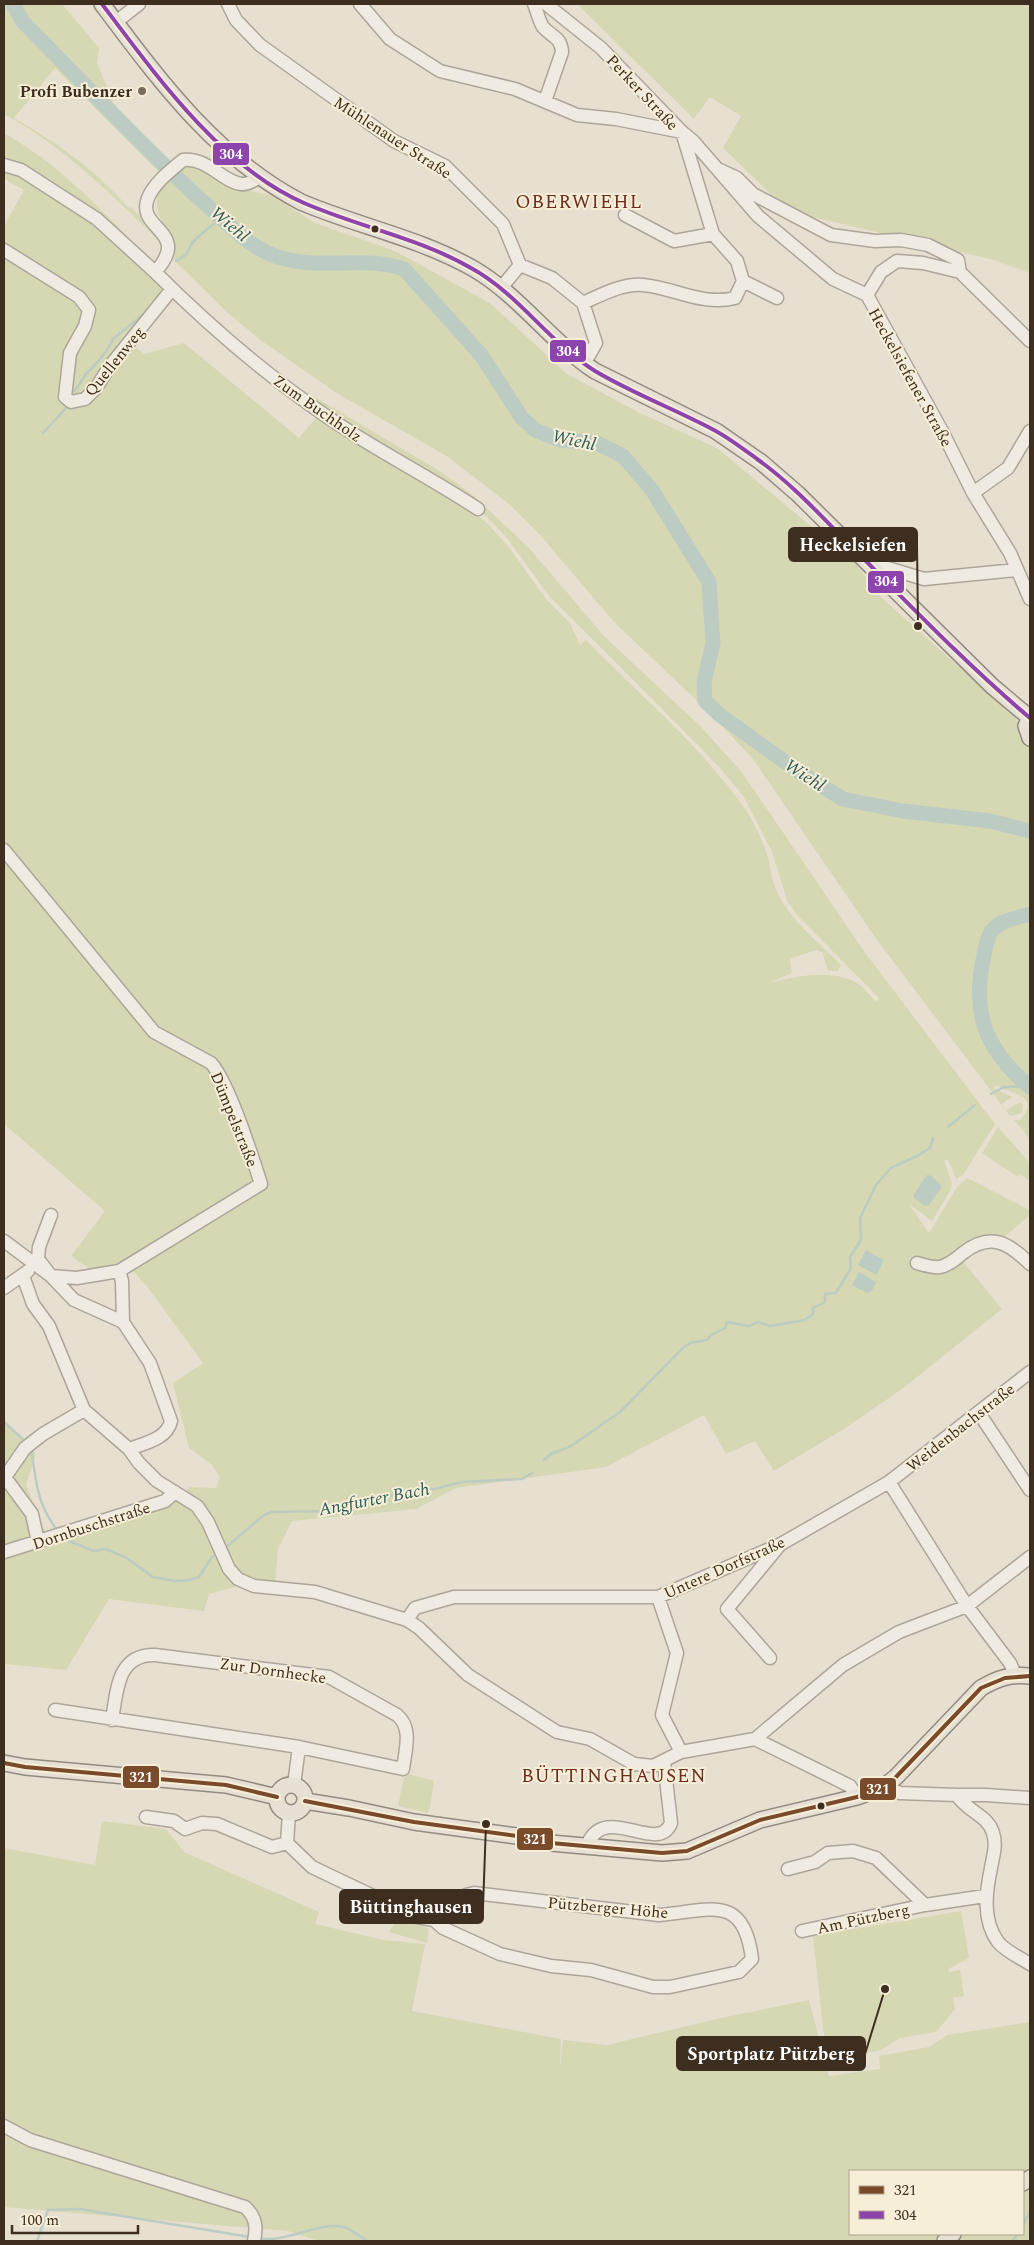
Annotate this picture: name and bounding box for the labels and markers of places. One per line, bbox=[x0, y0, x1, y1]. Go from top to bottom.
place label: Profi Bubenzer bbox=[20, 80, 132, 104]
marker: Profi Bubenzer bbox=[136, 85, 148, 97]
unlabelled marker bbox=[370, 224, 380, 234]
callout: Heckelsiefen bbox=[789, 528, 917, 561]
unlabelled marker bbox=[816, 1801, 826, 1811]
callout: Büttinghausen bbox=[340, 1890, 483, 1923]
callout: Sportplatz Pützberg bbox=[677, 2037, 865, 2070]

